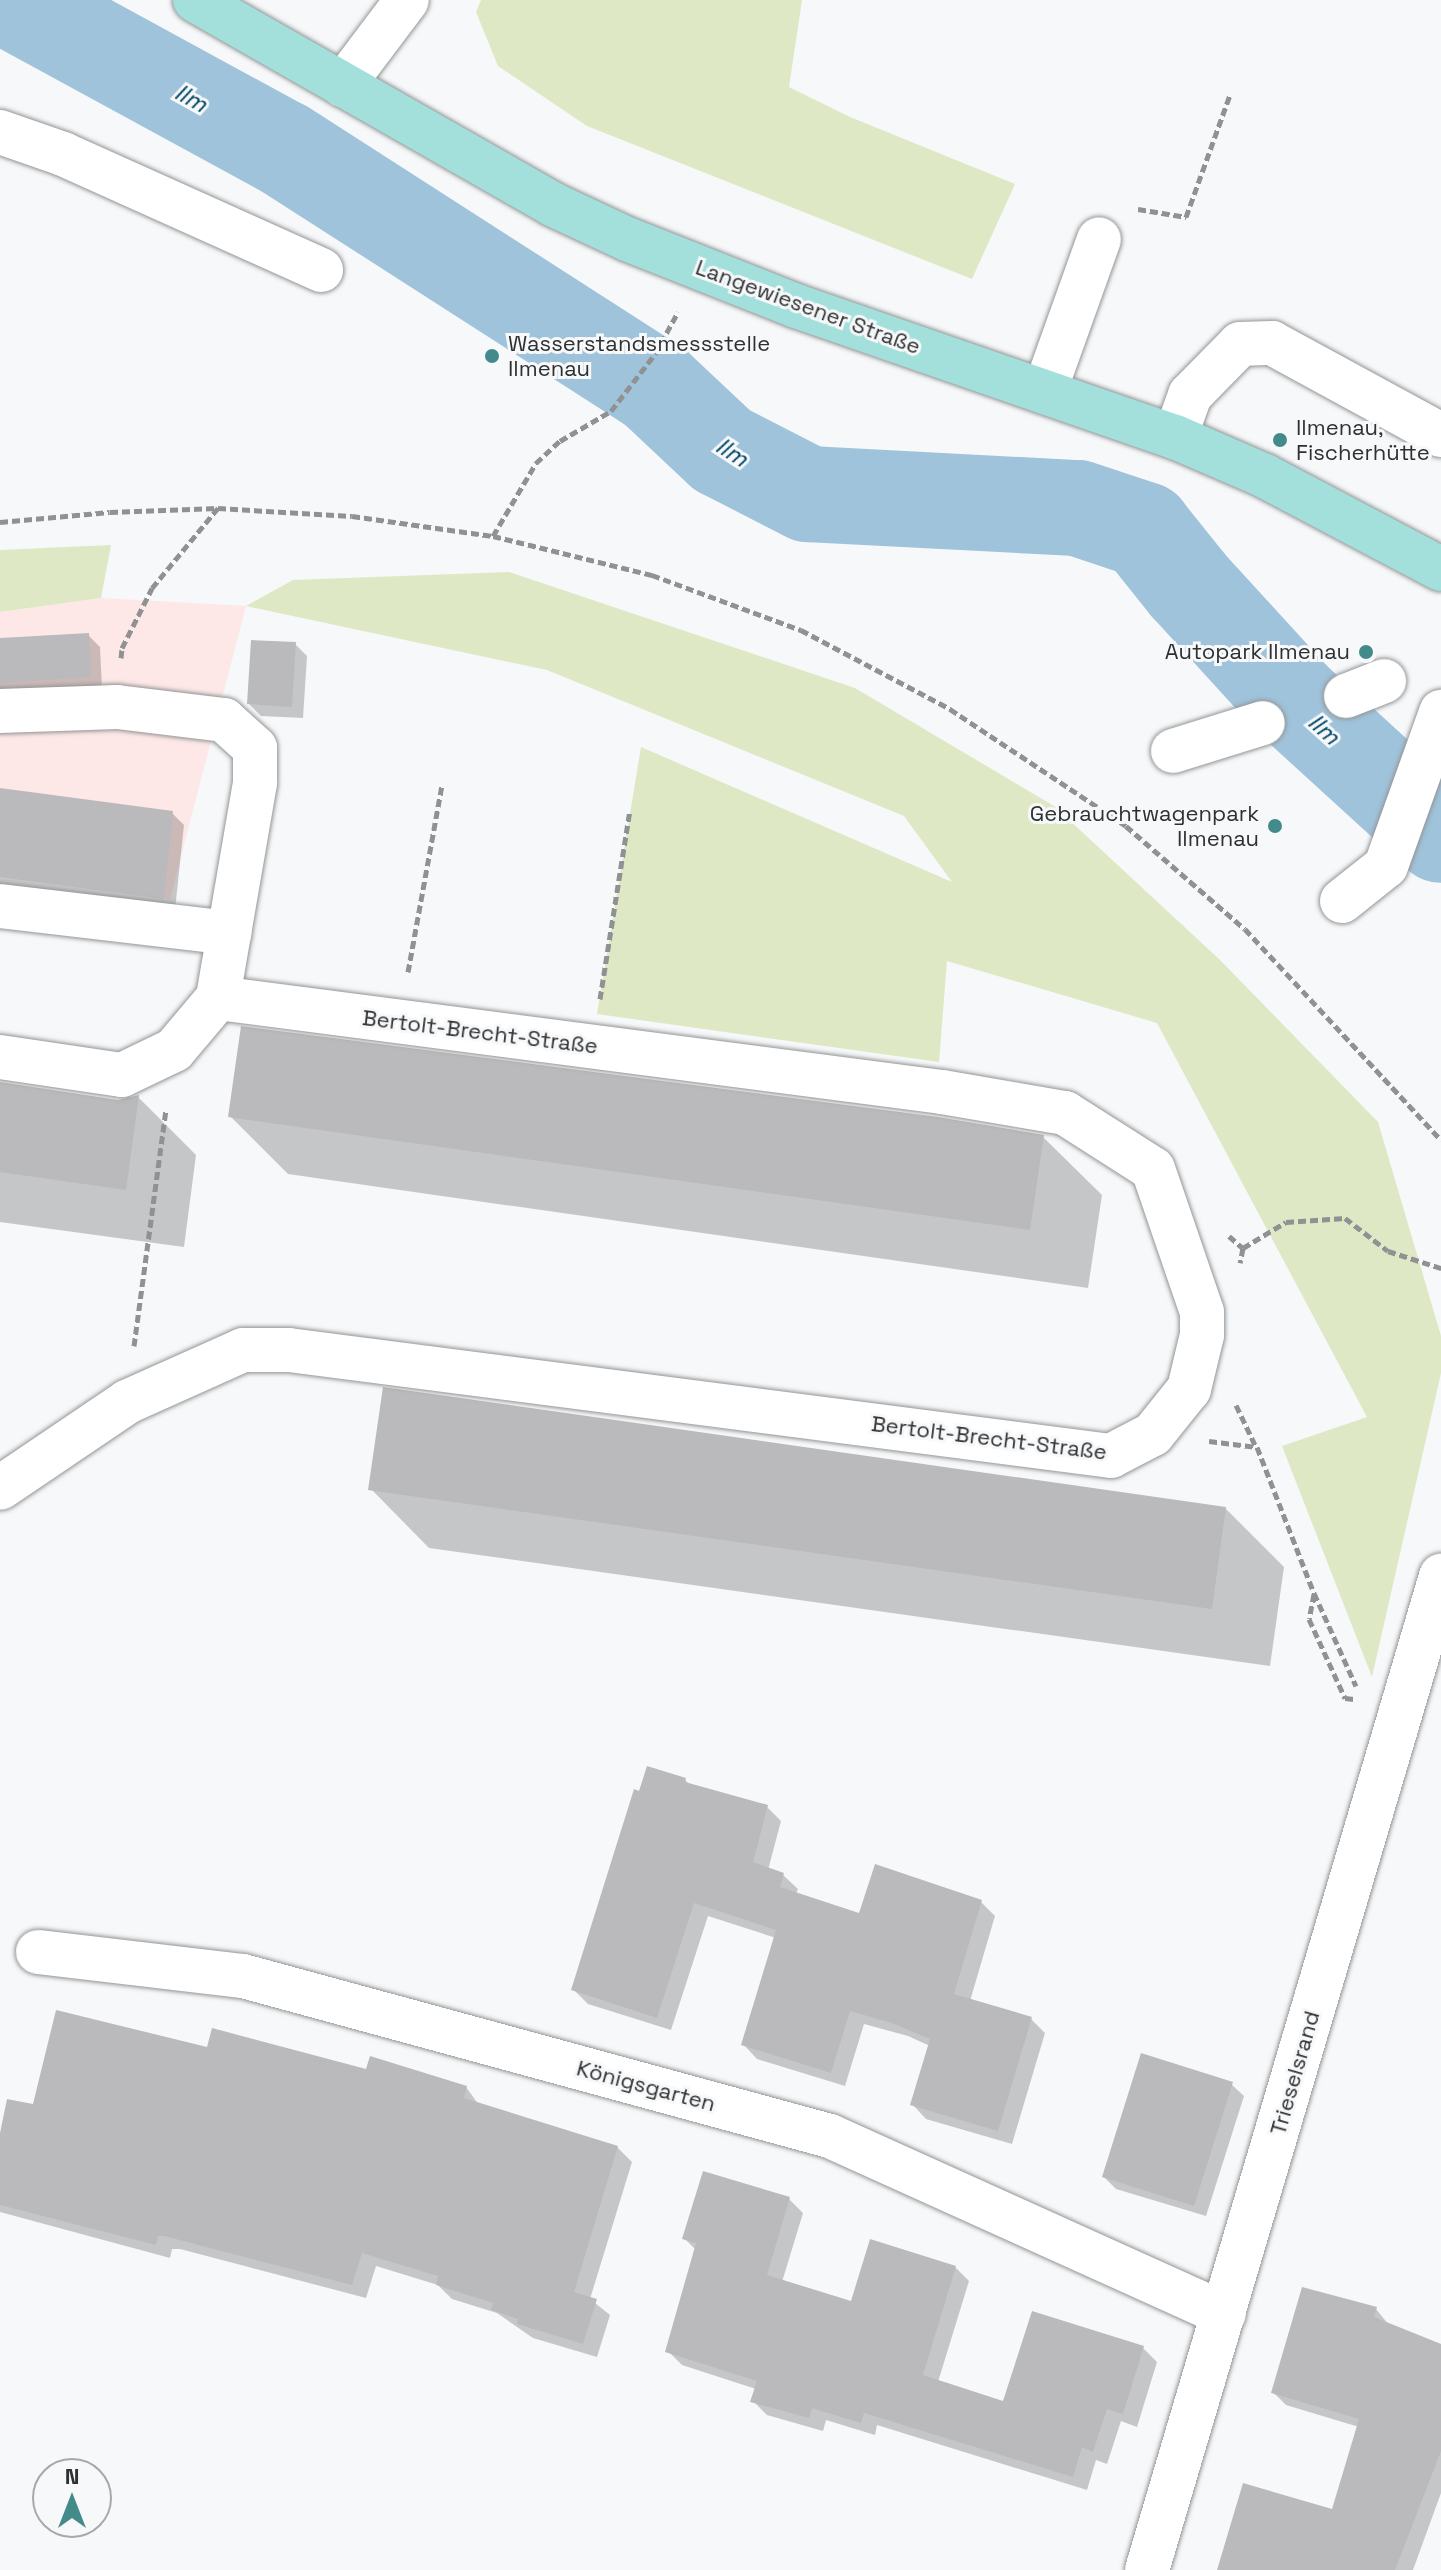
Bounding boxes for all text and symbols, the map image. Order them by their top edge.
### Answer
water label: Ilm [170,78,212,118]
street label: Langewiesener Straße [692,254,924,360]
place label: Wasserstandsmessstelle Ilmenau [508,330,770,382]
marker: Wasserstandsmessstelle Ilmenau [483,347,501,365]
place label: Ilmenau, Fischerhütte [1296,414,1430,466]
water label: Ilm [711,431,753,473]
marker: Ilmenau, Fischerhütte [1271,431,1289,449]
place label: Autopark Ilmenau [1165,639,1350,665]
marker: Autopark Ilmenau [1357,643,1375,661]
water label: Ilm [1302,707,1346,751]
place label: Gebrauchtwagenpark Ilmenau [1030,800,1259,852]
marker: Gebrauchtwagenpark Ilmenau [1266,817,1284,835]
street label: Bertolt-Brecht-Straße [361,1004,599,1060]
street label: Bertolt-Brecht-Straße [870,1410,1108,1466]
street label: Trieselsrand [1265,2008,1325,2138]
street label: Königsgarten [574,2055,718,2117]
north arrow [32,2458,112,2538]
text: N [65,2462,79,2490]

